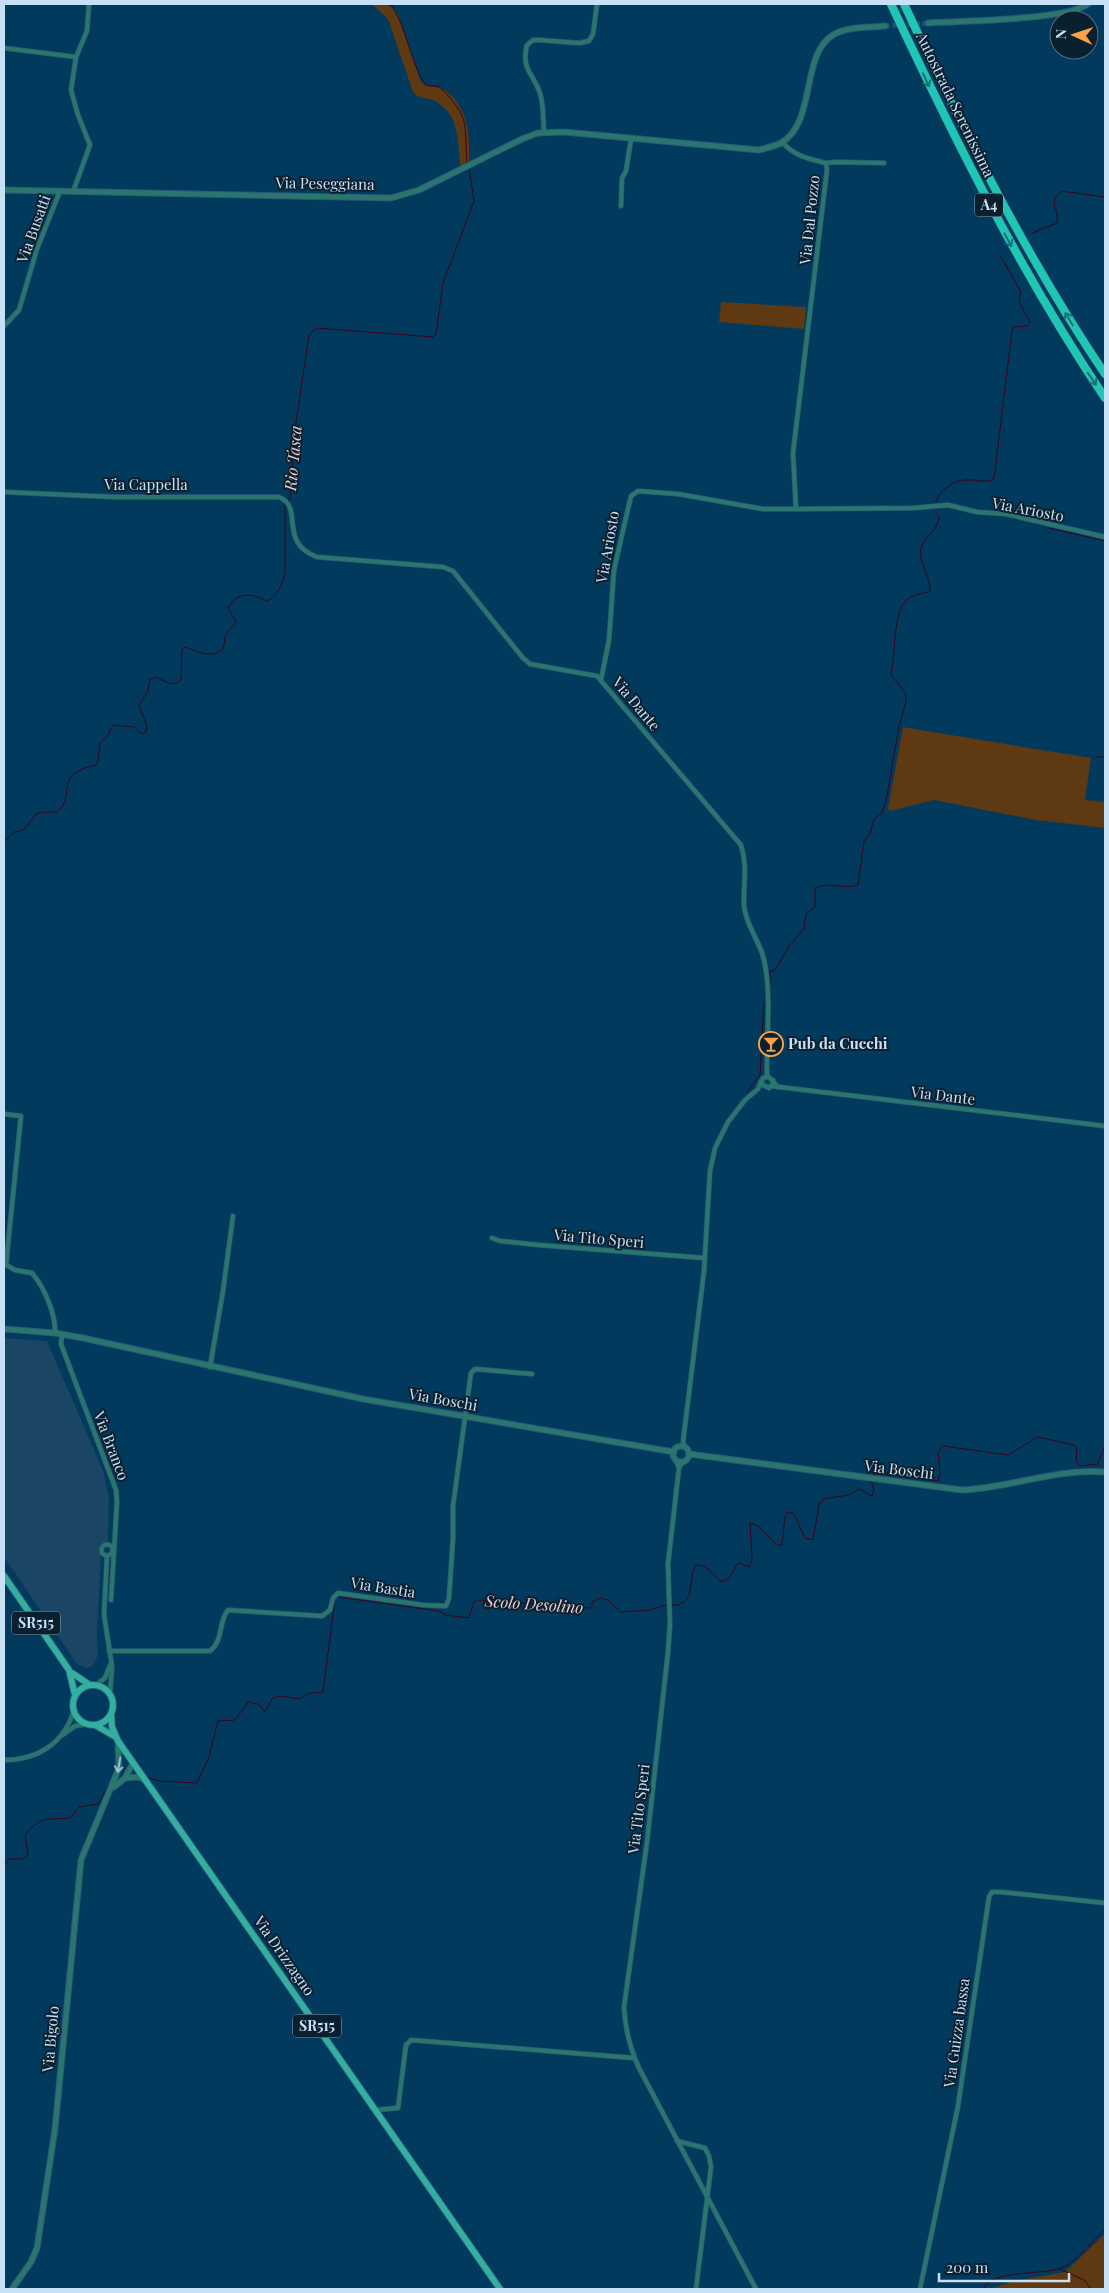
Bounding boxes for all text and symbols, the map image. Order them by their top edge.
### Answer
north arrow [1049,10,1099,60]
street label: Autostrada Serenissima [912,28,1000,181]
text: N [1051,29,1070,40]
one-way arrow [922,72,932,87]
street label: Via Peseggiana [274,172,375,194]
street label: Via Dal Pozzo [794,174,824,267]
street label: Via Busatti [11,191,55,266]
road number: A4 [975,194,1003,216]
one-way arrow [1004,232,1013,247]
one-way arrow [1064,312,1074,326]
one-way arrow [1087,371,1097,385]
water label: Rio Tasca [279,424,306,493]
street label: Via Cappella [103,474,188,494]
street label: Via Ariosto [990,492,1066,526]
street label: Via Ariosto [591,509,623,585]
street label: Via Dante [608,671,665,735]
bar icon: Pub da Cucchi [758,1031,784,1057]
place label: Pub da Cucchi [788,1033,888,1053]
street label: Via Dante [909,1081,976,1109]
street label: Via Tito Speri [552,1224,646,1252]
street label: Via Boschi [406,1383,480,1415]
street label: Via Branco [89,1407,134,1483]
street label: Via Boschi [863,1455,935,1483]
street label: Via Bastia [348,1572,417,1602]
water label: Scolo Desolino [483,1590,584,1617]
road number: SR515 [12,1612,60,1635]
one-way arrow [113,1757,123,1773]
street label: Via Tito Speri [622,1762,654,1856]
street label: Via Drizzagno [249,1911,320,1999]
street label: Via Guizza bassa [938,1976,974,2090]
street label: Via Bigolo [37,2005,63,2074]
road number: SR515 [293,2014,341,2038]
scale bar [939,2250,1069,2282]
text: 200 m [946,2257,989,2277]

